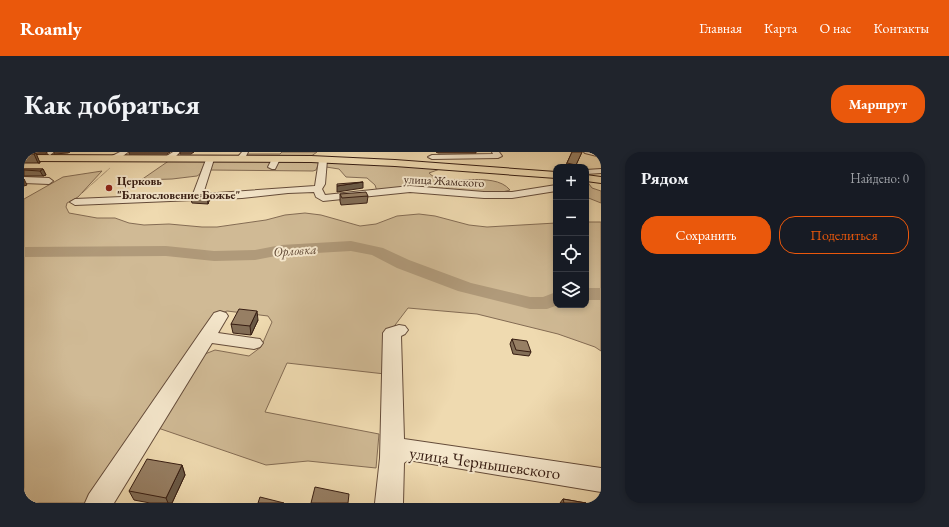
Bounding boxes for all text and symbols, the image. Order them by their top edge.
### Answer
text: Roamly [20,16,82,41]
text: Главная [699,19,742,37]
text: Карта [764,19,797,37]
text: О нас [819,19,851,37]
text: Контакты [873,19,929,37]
button: Маршрут [831,85,925,123]
text: Как добраться [24,86,200,122]
map controls [553,164,589,308]
button: + [553,164,589,200]
text: Рядом [641,167,689,189]
text: Найдено: 0 [850,170,909,187]
street label: улица Жамского [403,171,485,191]
place label: Церковь "Благословение Божье" [117,173,241,203]
marker: Церковь "Благословение Божье" [104,183,114,193]
button: − [553,200,589,236]
button: Сохранить [641,216,771,254]
button: Поделиться [779,216,909,254]
button: locate [553,236,589,272]
water label: Орловка [273,241,317,260]
button: layers [553,272,589,308]
street label: улица Чернышевского [408,442,562,484]

